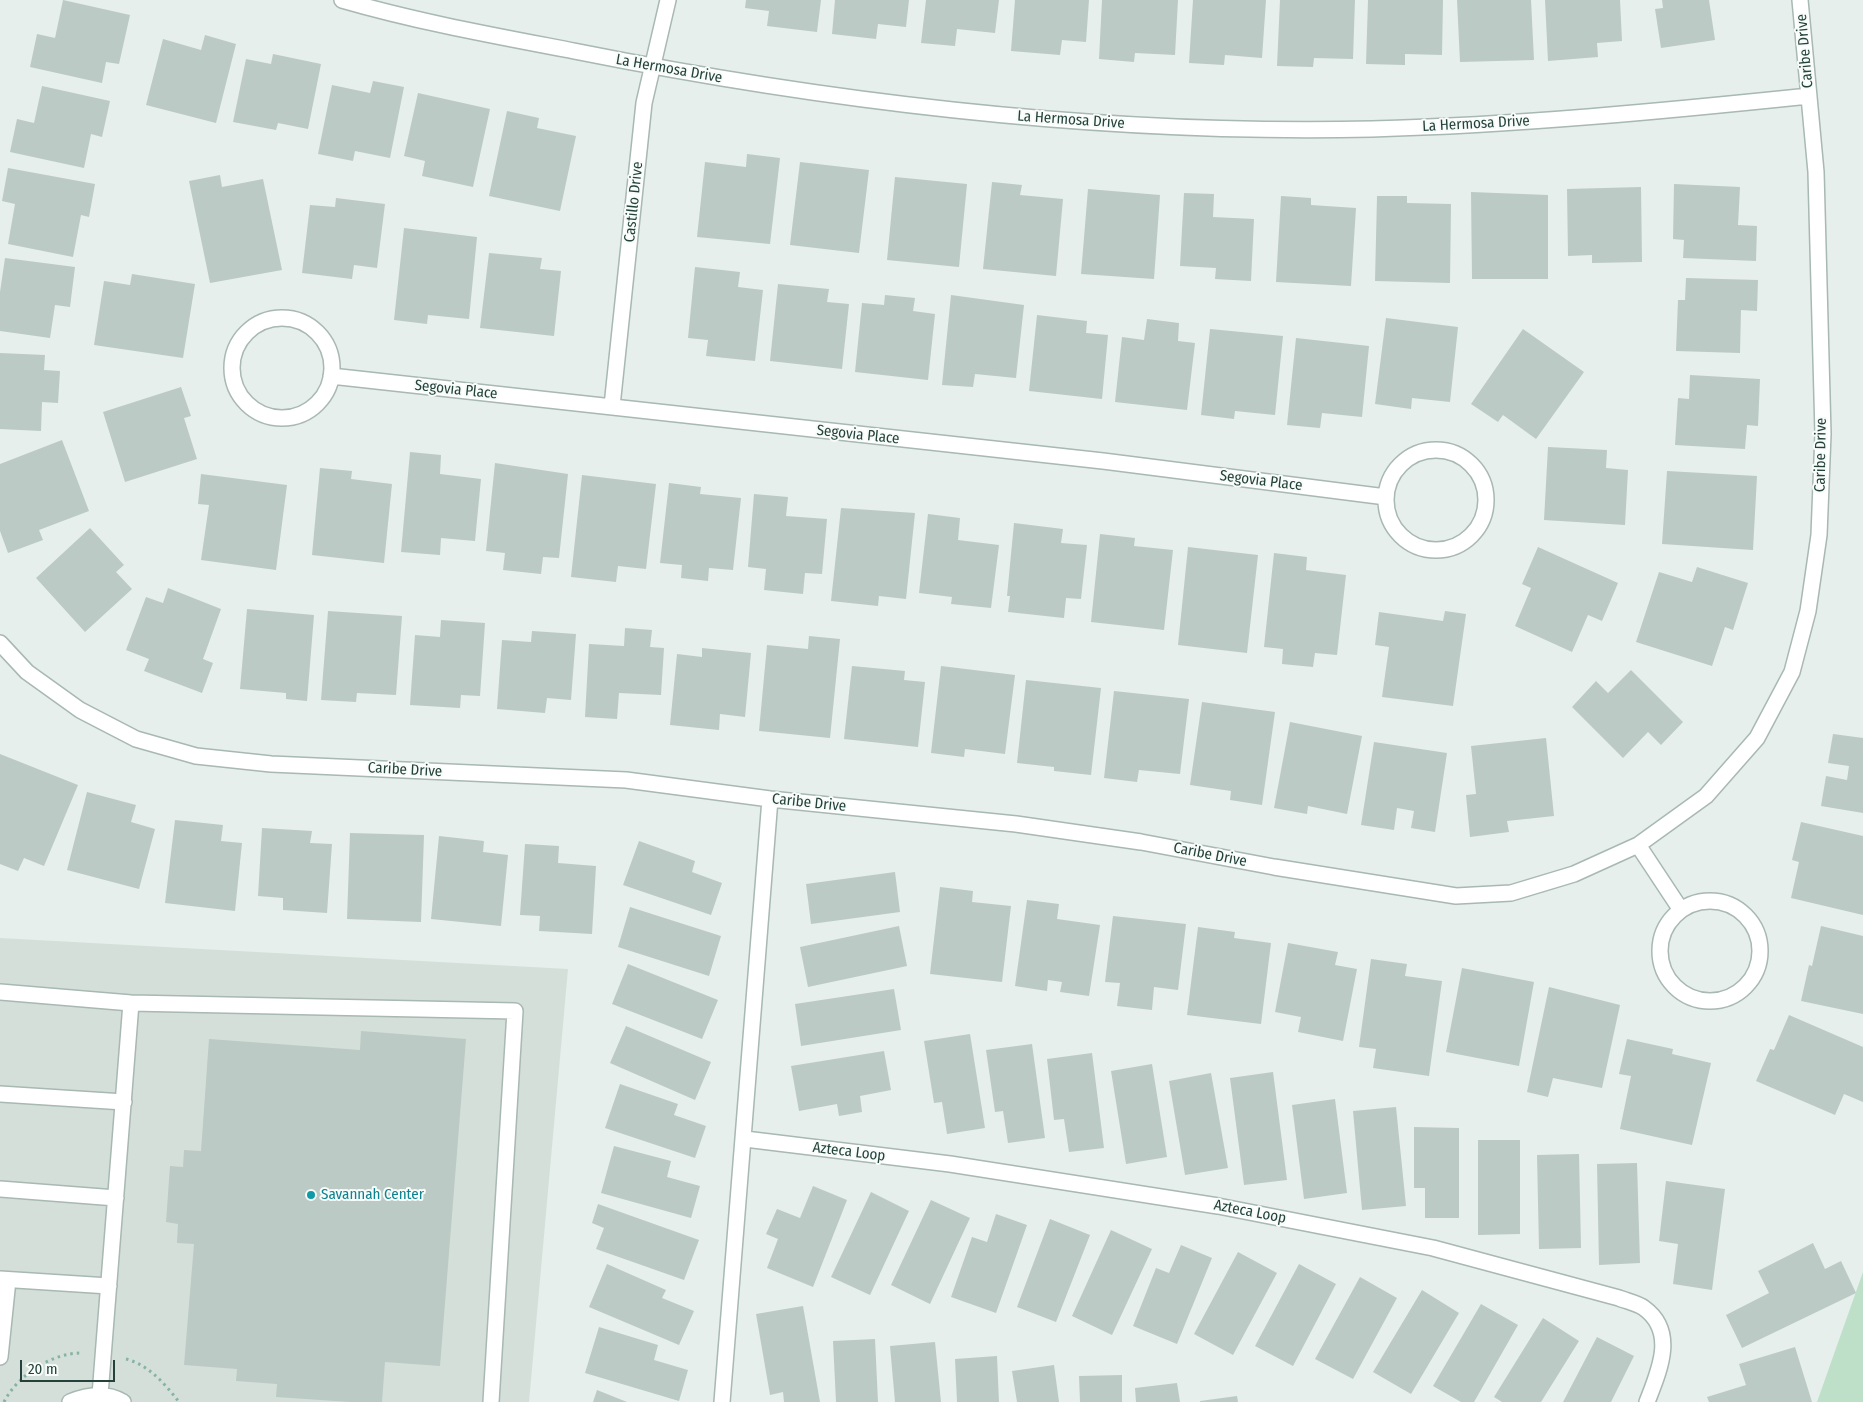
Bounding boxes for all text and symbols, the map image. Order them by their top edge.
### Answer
street label: Caribe Drive [1793,13,1817,89]
street label: La Hermosa Drive [615,51,723,87]
street label: La Hermosa Drive [1017,107,1125,133]
street label: La Hermosa Drive [1422,112,1530,136]
street label: Castillo Drive [621,161,647,243]
street label: Segovia Place [414,377,498,403]
street label: Caribe Drive [1811,418,1831,492]
street label: Segovia Place [816,422,900,448]
street label: Segovia Place [1219,467,1303,495]
street label: Caribe Drive [367,759,443,781]
street label: Caribe Drive [771,790,847,816]
street label: Caribe Drive [1172,839,1248,871]
street label: Azteca Loop [812,1139,886,1165]
place label: Savannah Center [321,1186,424,1204]
marker: Savannah Center [305,1189,317,1201]
street label: Azteca Loop [1212,1196,1288,1228]
scale bar [22,1350,118,1382]
text: 20 m [28,1360,58,1378]

